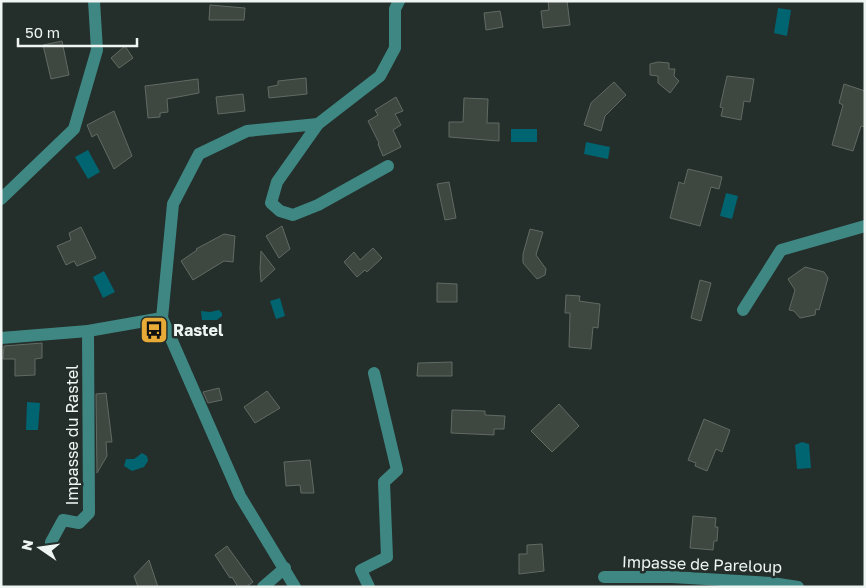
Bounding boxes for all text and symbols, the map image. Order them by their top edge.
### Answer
scale bar [18,15,136,47]
text: 50 m [25,23,60,41]
bus stop icon: Rastel [139,315,169,345]
place label: Rastel [173,320,224,340]
street label: Impasse du Rastel [62,365,82,505]
north arrow [15,523,65,573]
text: N [17,538,36,552]
street label: Impasse de Pareloup [622,551,783,577]

